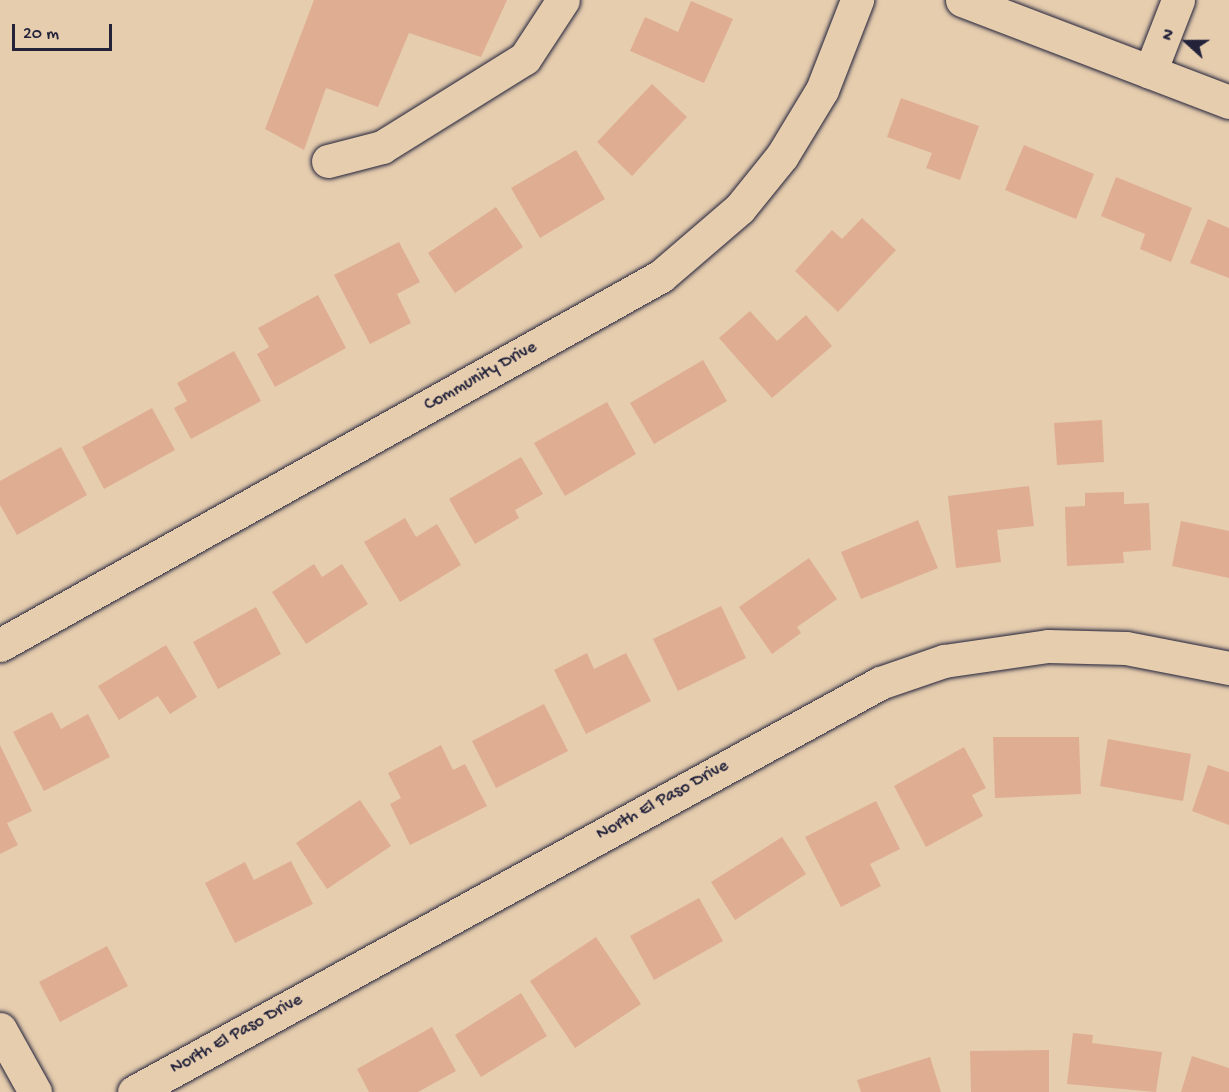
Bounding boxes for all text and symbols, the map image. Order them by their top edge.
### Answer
scale bar [15,12,116,50]
north arrow [1157,12,1217,72]
text: 20 m [23,24,59,45]
text: N [1159,27,1180,44]
street label: Community Drive [421,337,541,417]
street label: North El Paso Drive [593,756,733,846]
street label: North El Paso Drive [167,990,307,1080]

